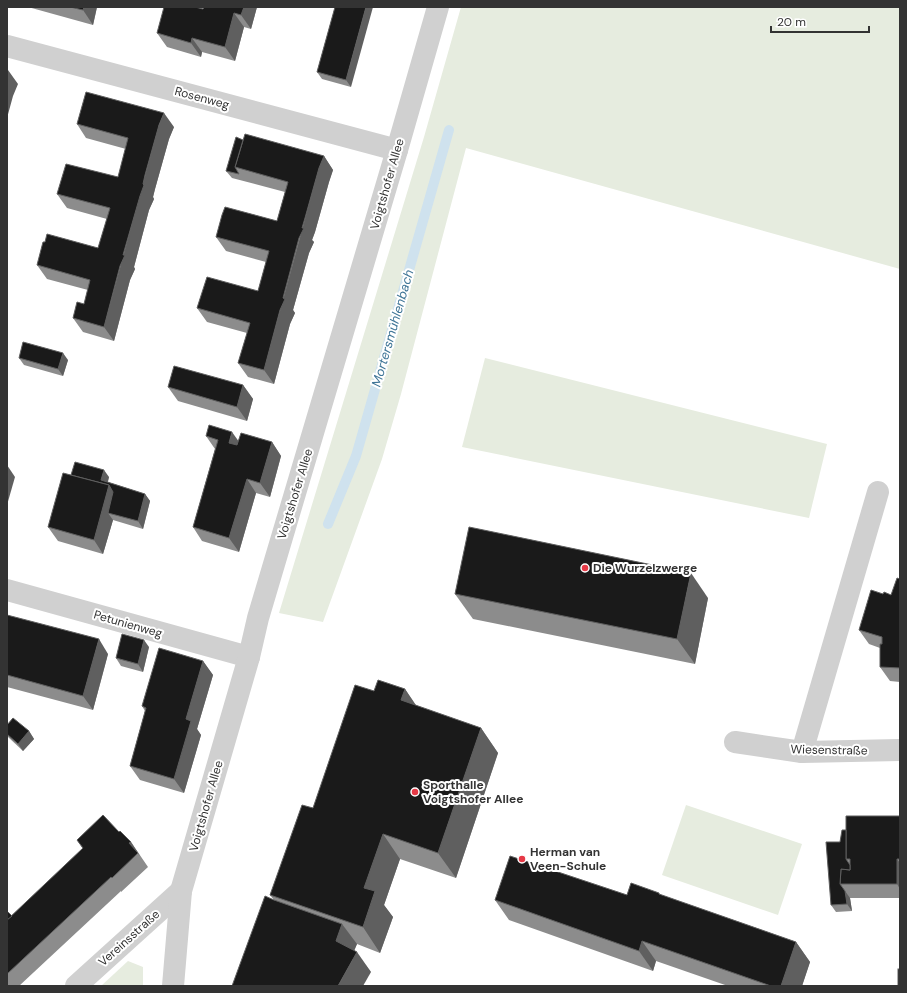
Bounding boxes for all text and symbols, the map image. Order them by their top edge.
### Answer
scale bar [771,8,869,34]
text: 20 m [777,14,806,30]
street label: Rosenweg [173,83,231,113]
street label: Voigtshofer Allee [366,136,408,231]
water label: Mortersmühlenbach [368,267,417,389]
street label: Voigtshofer Allee [274,447,316,541]
place label: Die Wurzelzwerge [593,560,697,576]
marker: Die Wurzelzwerge [580,563,590,573]
street label: Petunienweg [92,607,164,642]
street label: Wiesenstraße [790,741,868,759]
street label: Voigtshofer Allee [185,758,227,853]
place label: Sporthalle Voigtshofer Allee [423,777,523,807]
marker: Sporthalle Voigtshofer Allee [410,787,420,797]
place label: Herman van Veen-Schule [530,844,606,874]
marker: Herman van Veen-Schule [517,854,527,864]
street label: Vereinsstraße [95,906,163,970]

